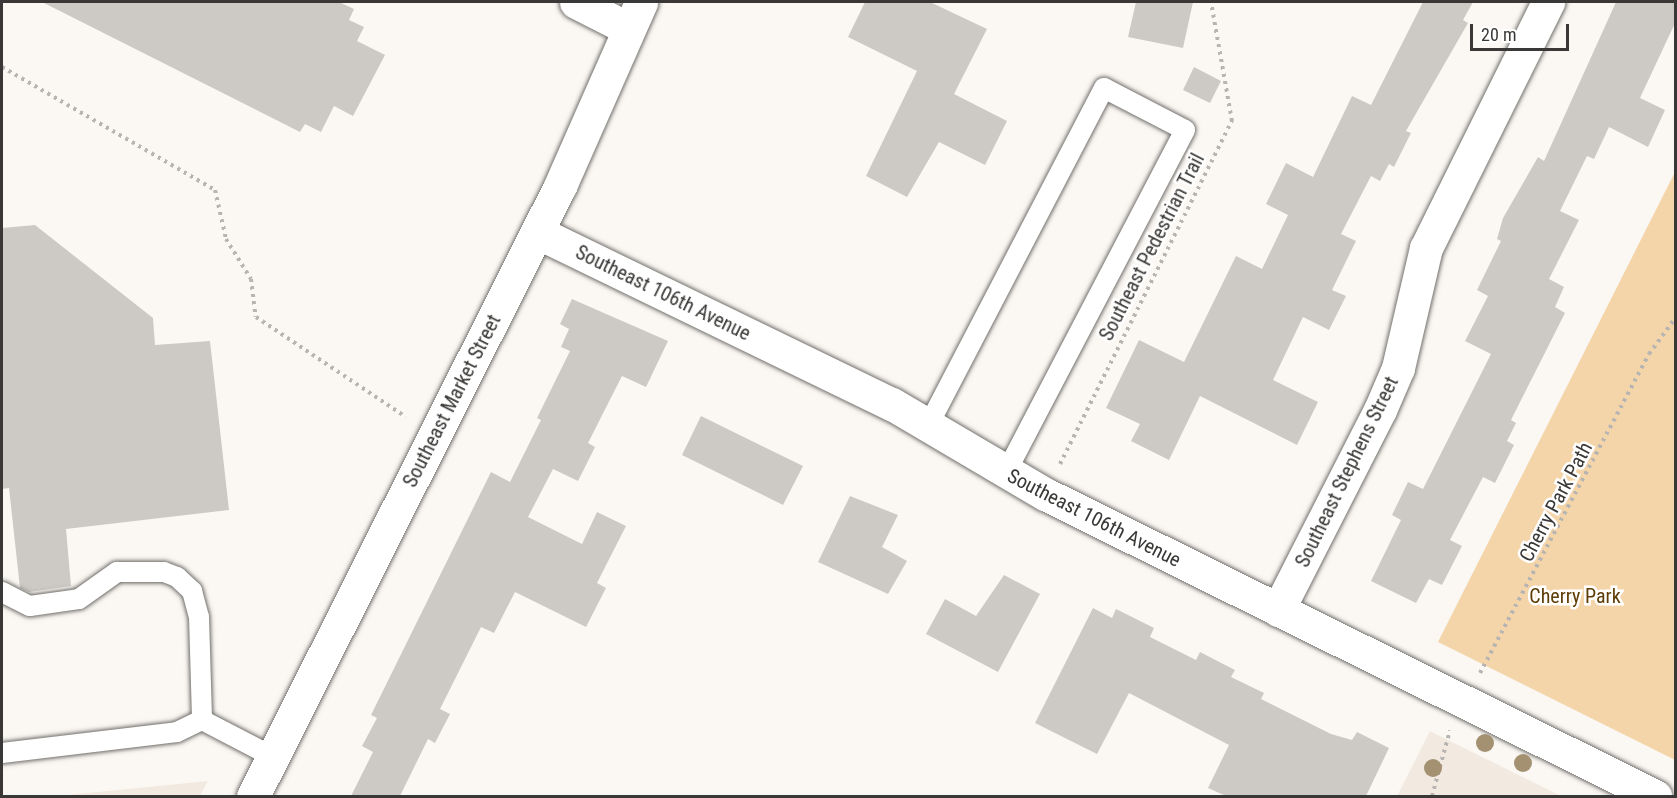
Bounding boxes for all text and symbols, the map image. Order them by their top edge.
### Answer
scale bar [1473,12,1572,50]
text: 20 m [1481,24,1516,45]
street label: Southeast Pedestrian Trail [1094,149,1210,345]
street label: Southeast 106th Avenue [572,240,754,346]
street label: Southeast Market Street [398,311,506,491]
street label: Southeast Stephens Street [1290,373,1404,571]
street label: Cherry Park Path [1514,438,1598,566]
street label: Southeast 106th Avenue [1003,464,1185,572]
park label: Cherry Park [1529,584,1621,608]

